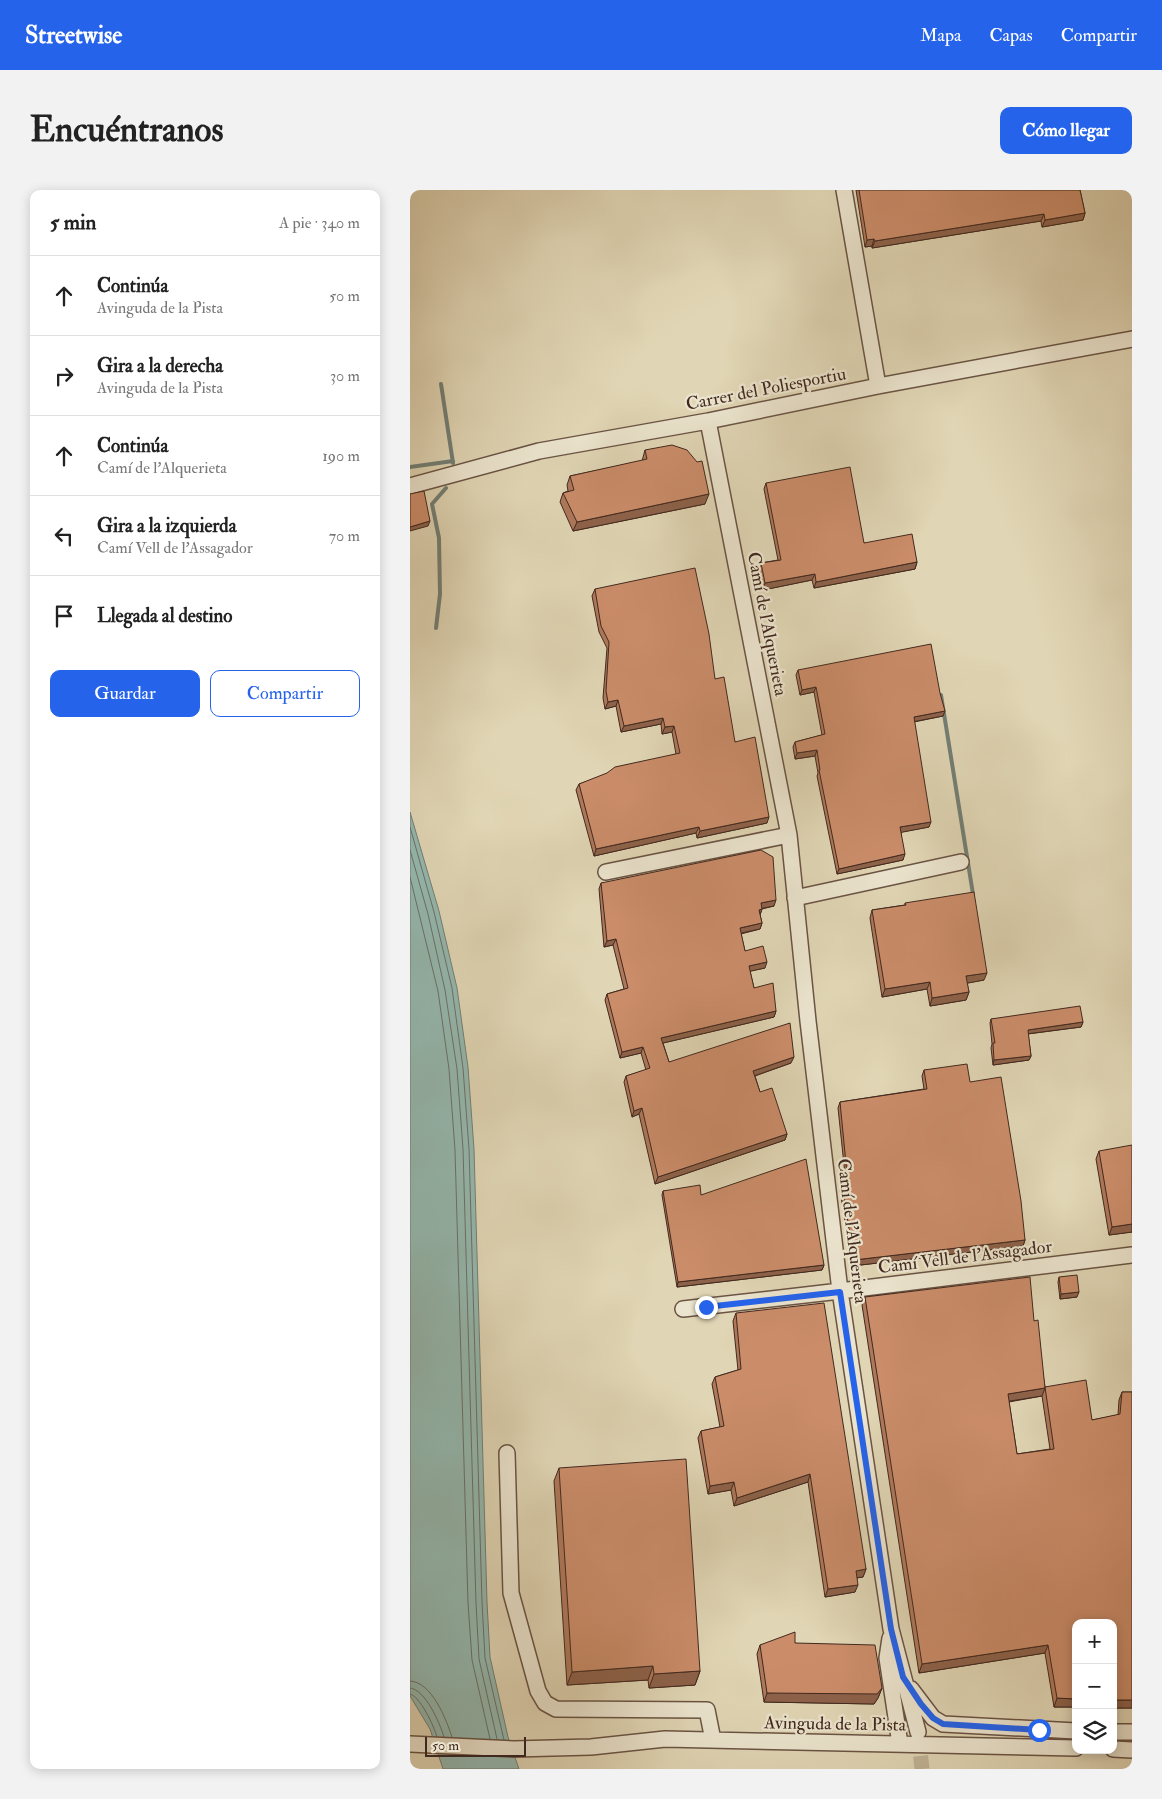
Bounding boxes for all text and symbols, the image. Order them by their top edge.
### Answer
text: Streetwise [25,20,122,51]
text: Mapa [920,24,962,47]
text: Capas [990,24,1033,47]
text: Compartir [1061,24,1137,47]
button: Cómo llegar [1000,107,1132,154]
text: Encuéntranos [30,108,223,152]
text: 5 min [50,209,96,236]
text: A pie · 340 m [279,213,360,233]
text: Continúa [97,274,168,298]
icon: ahead [50,282,78,310]
text: 50 m [329,286,360,306]
text: Avinguda de la Pista [97,298,223,318]
text: Gira a la derecha [97,354,223,378]
icon: right [50,362,78,390]
street label: Carrer del Poliesportiu [684,362,848,416]
text: 30 m [330,366,360,386]
text: Avinguda de la Pista [97,378,223,398]
text: Continúa [97,434,168,458]
icon: ahead [50,442,78,470]
text: 190 m [322,446,360,466]
text: Camí de l'Alquerieta [97,458,227,478]
text: Gira a la izquierda [97,514,236,538]
icon: left [50,522,78,550]
text: 70 m [329,526,360,546]
text: Camí Vell de l'Assagador [97,538,253,558]
street label: Camí de l'Alquerieta [742,550,792,698]
icon: arrive [50,602,78,630]
text: Llegada al destino [97,604,232,628]
button: Guardar [50,670,200,717]
button: Compartir [210,670,360,717]
street label: Camí de l'Alquerieta [832,1157,872,1306]
street label: Camí Vell de l'Assagador [877,1235,1054,1279]
route end [695,1296,718,1319]
map controls [1072,1619,1117,1754]
button: + [1072,1619,1117,1664]
button: − [1072,1664,1117,1709]
button: layers [1072,1709,1117,1754]
street label: Avinguda de la Pista [763,1711,907,1737]
route start [1028,1719,1051,1742]
scale bar [425,1734,526,1757]
text: 50 m [432,1737,459,1754]

